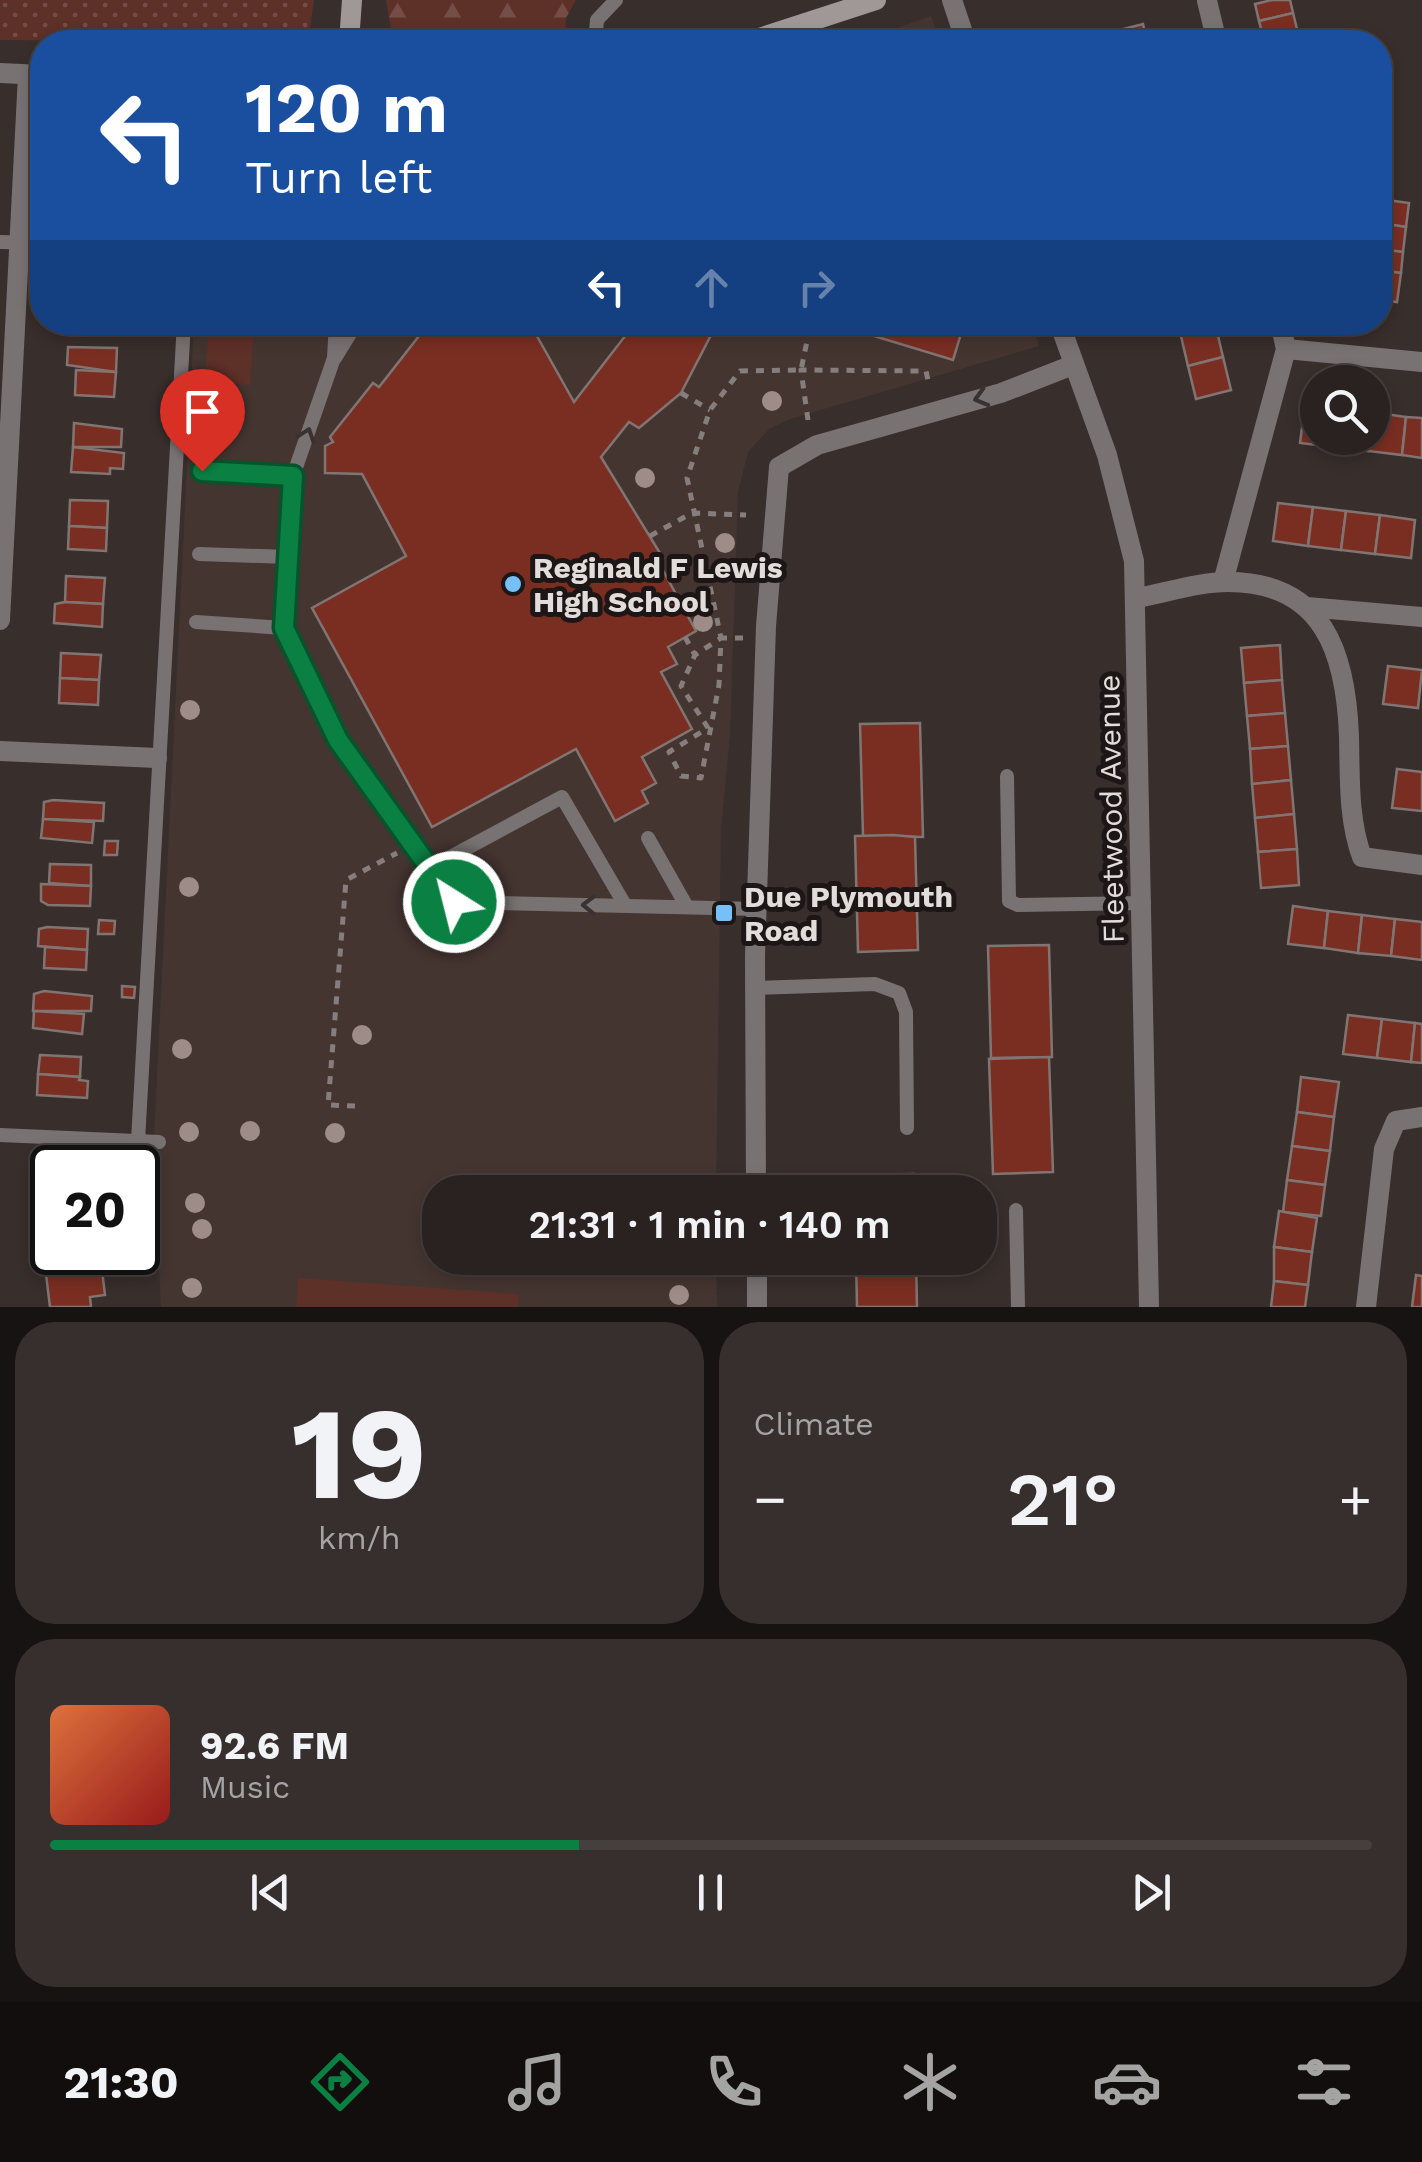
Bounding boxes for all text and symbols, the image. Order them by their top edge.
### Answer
text: 120 m [245,67,448,149]
icon: left [80,70,210,200]
text: Turn left [245,151,432,204]
icon: left [579,260,634,315]
icon: ahead [684,260,739,315]
icon: right [789,260,844,315]
map controls [1300,365,1390,455]
button: search [1300,365,1390,455]
pin [160,369,245,472]
icon: arrive [175,384,230,439]
one-way arrow [973,387,990,408]
one-way arrow [295,427,316,444]
place label: Reginald F Lewis High School [533,550,783,619]
marker: Reginald F Lewis High School [502,573,524,595]
street label: Fleetwood Avenue [1091,674,1131,944]
position arrow [402,850,506,954]
place label: Due Plymouth Road [744,879,953,948]
one-way arrow [581,894,597,915]
marker: Due Plymouth Road [713,902,735,924]
speed limit sign: 20 [30,1145,160,1275]
text: 21:31 · 1 min · 140 m [528,1203,891,1247]
text: 19 [291,1377,427,1530]
text: Climate [754,1405,874,1443]
text: 21° [1007,1455,1119,1543]
text: − [754,1467,787,1531]
text: + [1339,1467,1372,1531]
text: km/h [318,1519,400,1557]
text: 92.6 FM [200,1724,349,1768]
text: Music [200,1768,290,1806]
icon: previous [243,1865,298,1920]
icon: pause [683,1865,738,1920]
icon: next [1124,1865,1179,1920]
icon: directions [305,2047,375,2117]
icon: music [502,2047,572,2117]
icon: phone [699,2047,769,2117]
icon: climate [895,2047,965,2117]
icon: car [1092,2047,1162,2117]
icon: filters [1289,2047,1359,2117]
text: 21:30 [63,2056,179,2109]

